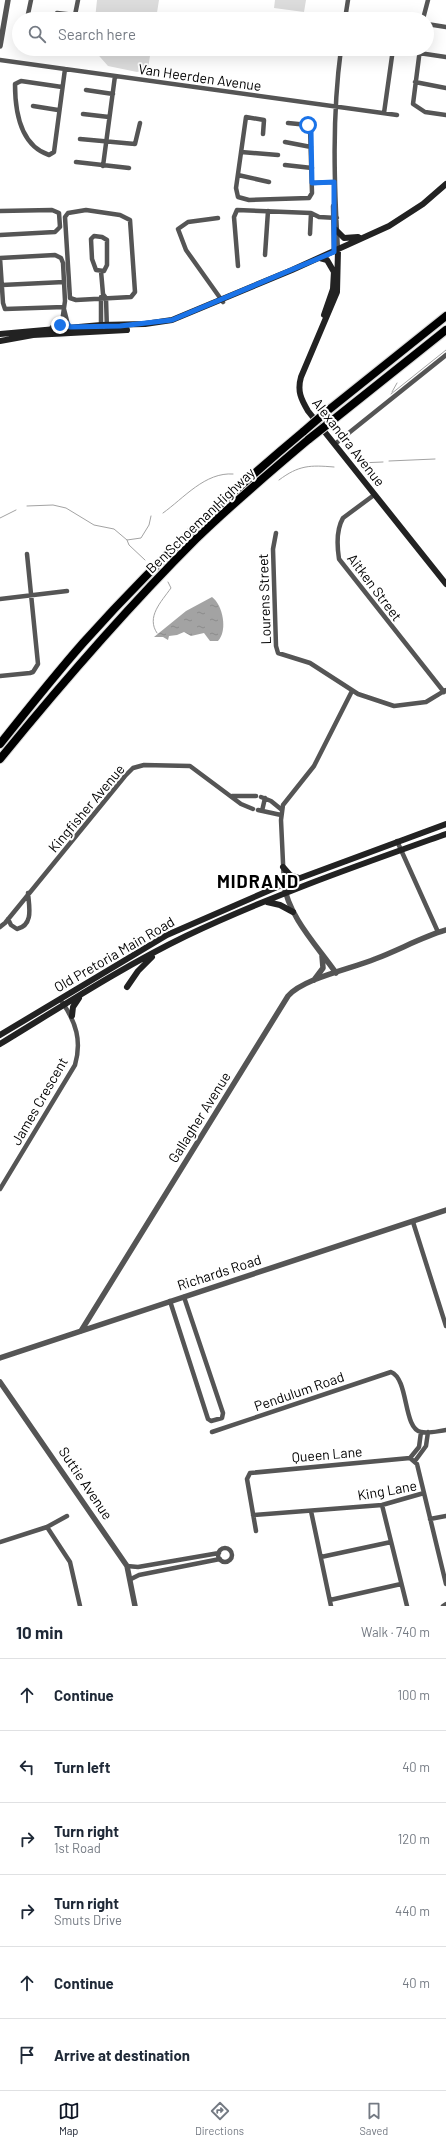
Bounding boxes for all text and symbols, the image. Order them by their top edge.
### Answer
search box [12,12,434,56]
icon: search [26,23,48,45]
text: Search here [58,25,136,43]
street label: Van Heerden Avenue [137,60,263,94]
route start [299,116,317,134]
route end [51,316,69,334]
street label: Alexandra Avenue [309,394,389,490]
street label: Ben Schoeman Highway [142,463,258,576]
street label: Aitken Street [344,550,406,624]
street label: Lourens Street [254,553,274,645]
street label: Kingfisher Avenue [44,760,128,856]
district label: MIDRAND [217,870,299,892]
street label: Old Pretoria Main Road [51,913,177,995]
street label: James Crescent [7,1054,71,1148]
street label: Gallagher Avenue [164,1068,234,1166]
street label: Richards Road [175,1250,263,1294]
street label: Pendulum Road [252,1368,346,1414]
street label: Queen Lane [291,1442,363,1466]
street label: Suttie Avenue [55,1443,117,1523]
street label: King Lane [356,1476,418,1504]
text: 10 min [16,1622,63,1642]
text: Walk · 740 m [361,1624,430,1640]
icon: ahead [16,1684,38,1706]
text: Continue [54,1686,114,1704]
text: 100 m [397,1687,430,1703]
icon: left [16,1756,38,1778]
text: Turn left [54,1758,110,1776]
text: 40 m [402,1759,430,1775]
text: Turn right [54,1822,119,1840]
icon: right [16,1828,38,1850]
text: 120 m [398,1831,430,1847]
text: 1st Road [54,1840,101,1856]
text: Turn right [54,1894,119,1912]
icon: right [16,1900,38,1922]
text: 440 m [395,1903,430,1919]
text: Smuts Drive [54,1912,122,1928]
icon: ahead [16,1972,38,1994]
text: Continue [54,1974,114,1992]
text: 40 m [402,1975,430,1991]
icon: arrive [16,2044,38,2066]
text: Arrive at destination [54,2046,190,2064]
tab: Map [58,2100,80,2137]
tab: Directions [195,2100,244,2137]
tab: Saved [359,2100,388,2137]

